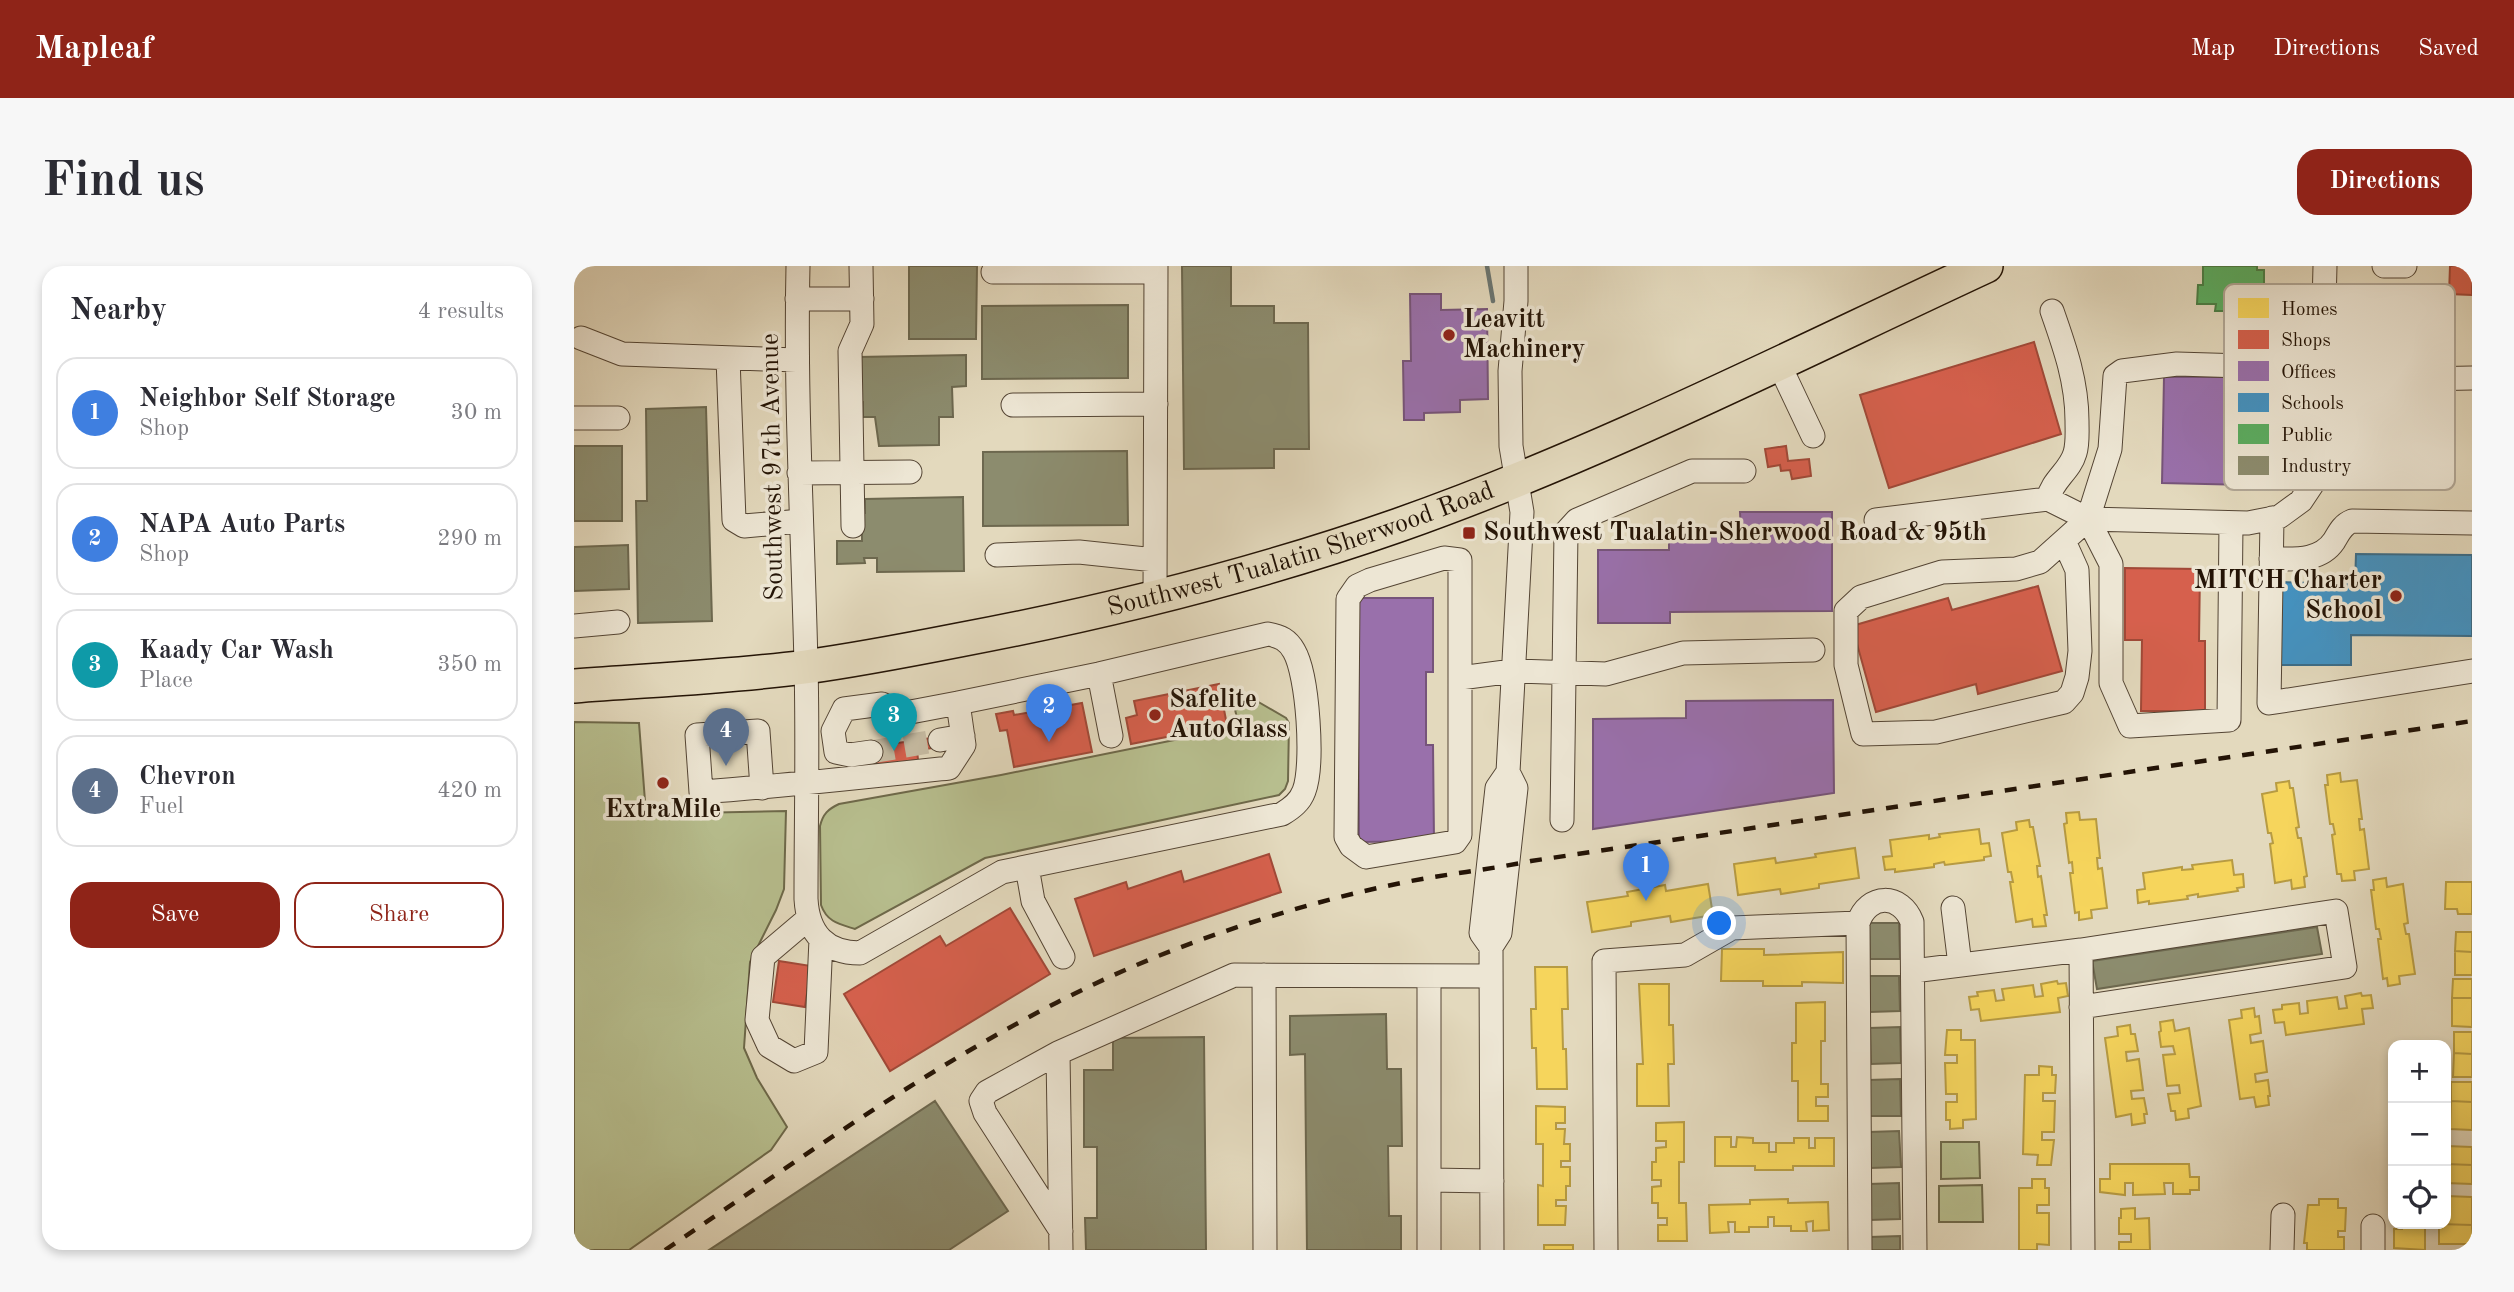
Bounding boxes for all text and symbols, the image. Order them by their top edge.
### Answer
text: Mapleaf [35,33,153,66]
text: Map [2191,37,2235,61]
text: Directions [2273,37,2380,61]
text: Saved [2418,37,2479,61]
button: Directions [2297,149,2472,215]
text: Find us [42,158,205,207]
legend [2224,284,2455,490]
text: Nearby [70,296,167,326]
text: 4 results [418,300,504,323]
text: Homes [2281,301,2337,320]
place label: Leavitt Machinery [1463,307,1585,363]
marker: Leavitt Machinery [1441,327,1457,343]
text: Shops [2281,332,2331,351]
street label: Southwest 97th Avenue [758,333,788,601]
text: Offices [2281,364,2336,383]
text: Neighbor Self Storage [139,386,396,412]
text: Schools [2281,395,2344,414]
text: 1 [88,401,102,424]
text: 30 m [451,401,502,424]
text: Shop [139,417,189,440]
text: Public [2281,427,2332,446]
text: Industry [2281,458,2352,477]
street label: Southwest Tualatin Sherwood Road [1105,478,1498,621]
text: NAPA Auto Parts [139,512,345,538]
place label: Southwest Tualatin-Sherwood Road & 95th [1483,520,1987,546]
marker: Southwest Tualatin-Sherwood Road & 95th [1461,525,1477,541]
text: 2 [88,527,102,550]
text: 290 m [437,527,502,550]
text: Shop [139,543,189,566]
place label: MITCH Charter School [2194,568,2382,624]
marker: MITCH Charter School [2388,588,2404,604]
text: Kaady Car Wash [139,638,334,664]
text: 3 [88,653,102,676]
text: 350 m [437,653,502,676]
text: Place [139,669,193,692]
pin: 2 [1026,684,1072,742]
place label: Safelite AutoGlass [1169,687,1288,743]
pin: 3 [871,693,917,751]
marker: Safelite AutoGlass [1147,707,1163,723]
pin: 4 [703,708,749,766]
text: Chevron [139,764,236,790]
marker: ExtraMile [655,775,671,791]
text: 4 [88,779,102,802]
text: 420 m [437,779,502,802]
text: Fuel [139,795,184,818]
place label: ExtraMile [605,797,721,823]
pin: 1 [1623,843,1669,901]
button: Save [70,882,280,948]
button: Share [294,882,504,948]
your location [1702,906,1736,940]
map controls [2388,1040,2451,1229]
button: + [2388,1040,2451,1103]
button: − [2388,1103,2451,1166]
button: locate [2388,1166,2451,1229]

